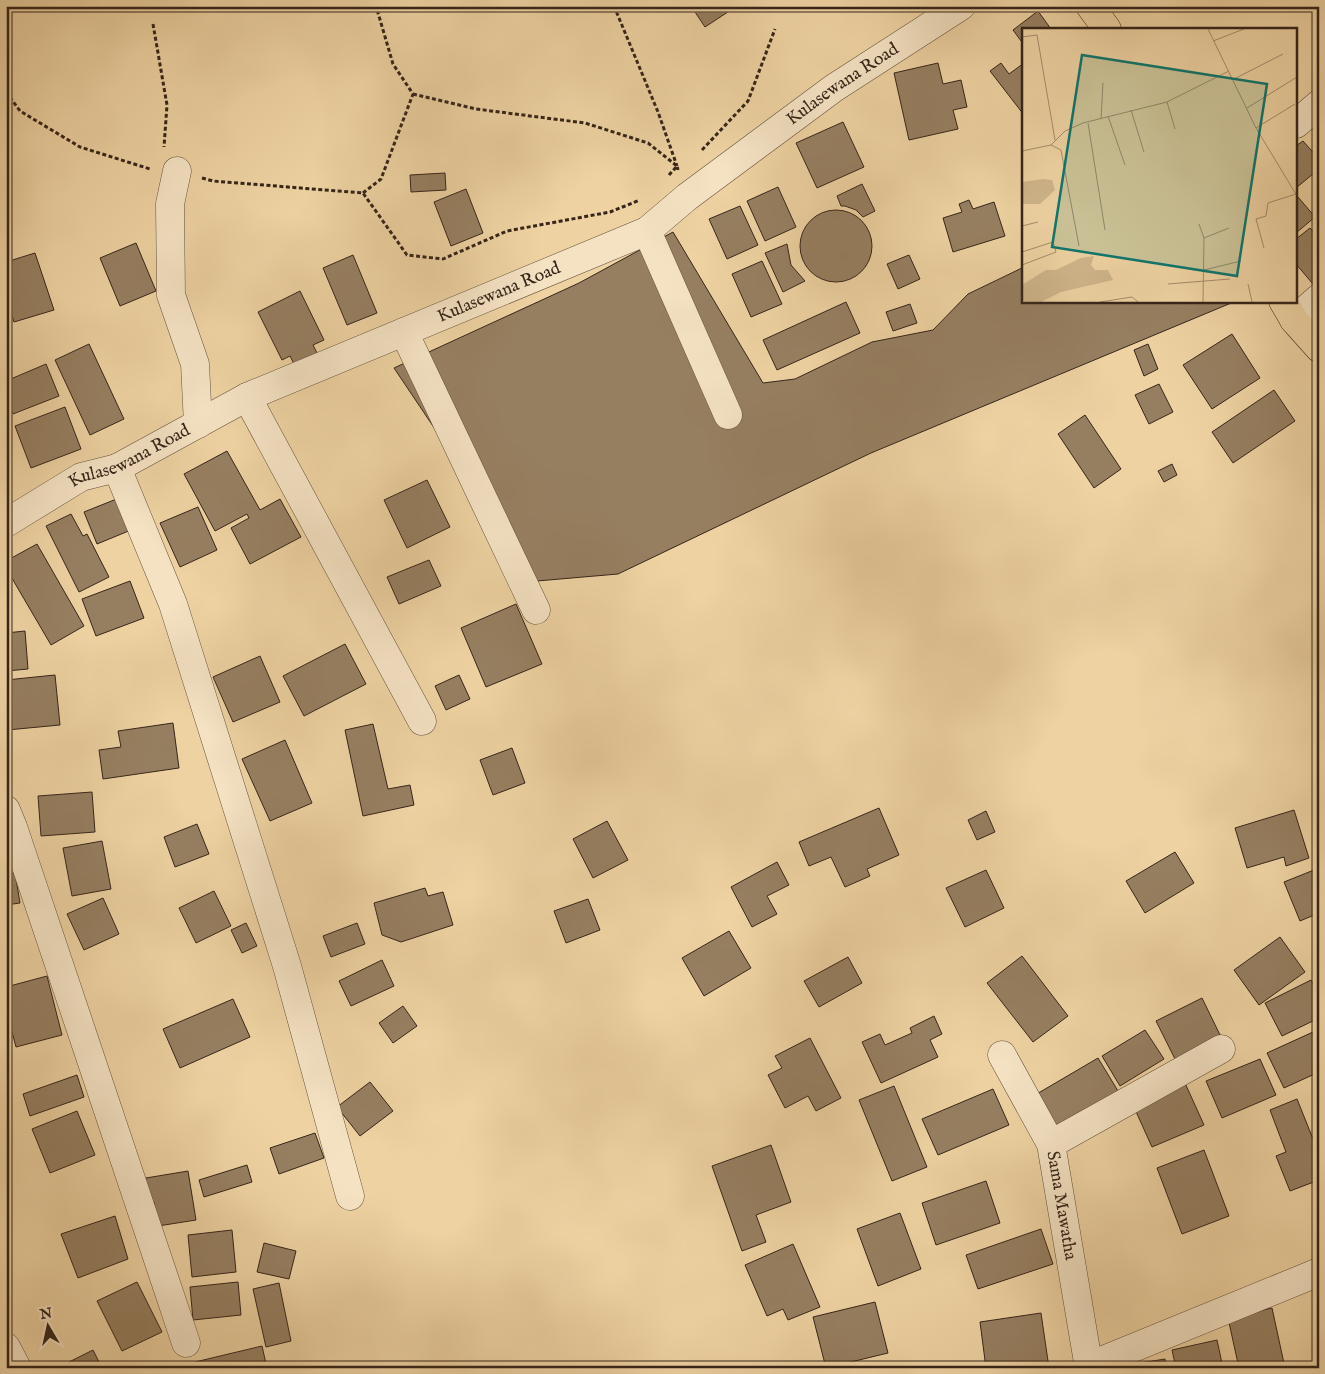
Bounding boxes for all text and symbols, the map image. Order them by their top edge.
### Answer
inset map [1022,28,1298,302]
street label: Kulasewana Road [782,38,903,131]
street label: Kulasewana Road [434,257,564,328]
street label: Kulasewana Road [64,419,194,493]
street label: Sama Mawatha [1041,1149,1082,1262]
north arrow [22,1302,72,1352]
text: N [38,1304,54,1324]

